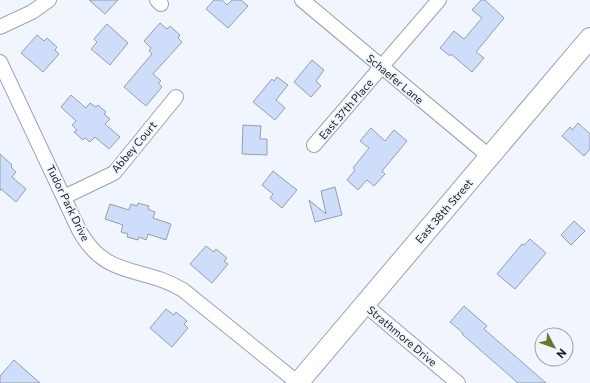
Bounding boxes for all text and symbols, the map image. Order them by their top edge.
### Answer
street label: Schaefer Lane [364,51,427,106]
street label: East 37th Place [316,76,375,141]
street label: Abbey Court [108,118,159,175]
street label: Tudor Park Drive [44,162,93,243]
street label: East 38th Street [412,176,475,245]
street label: Strathmore Drive [365,303,440,369]
north arrow [534,327,574,367]
text: N [554,347,570,361]

